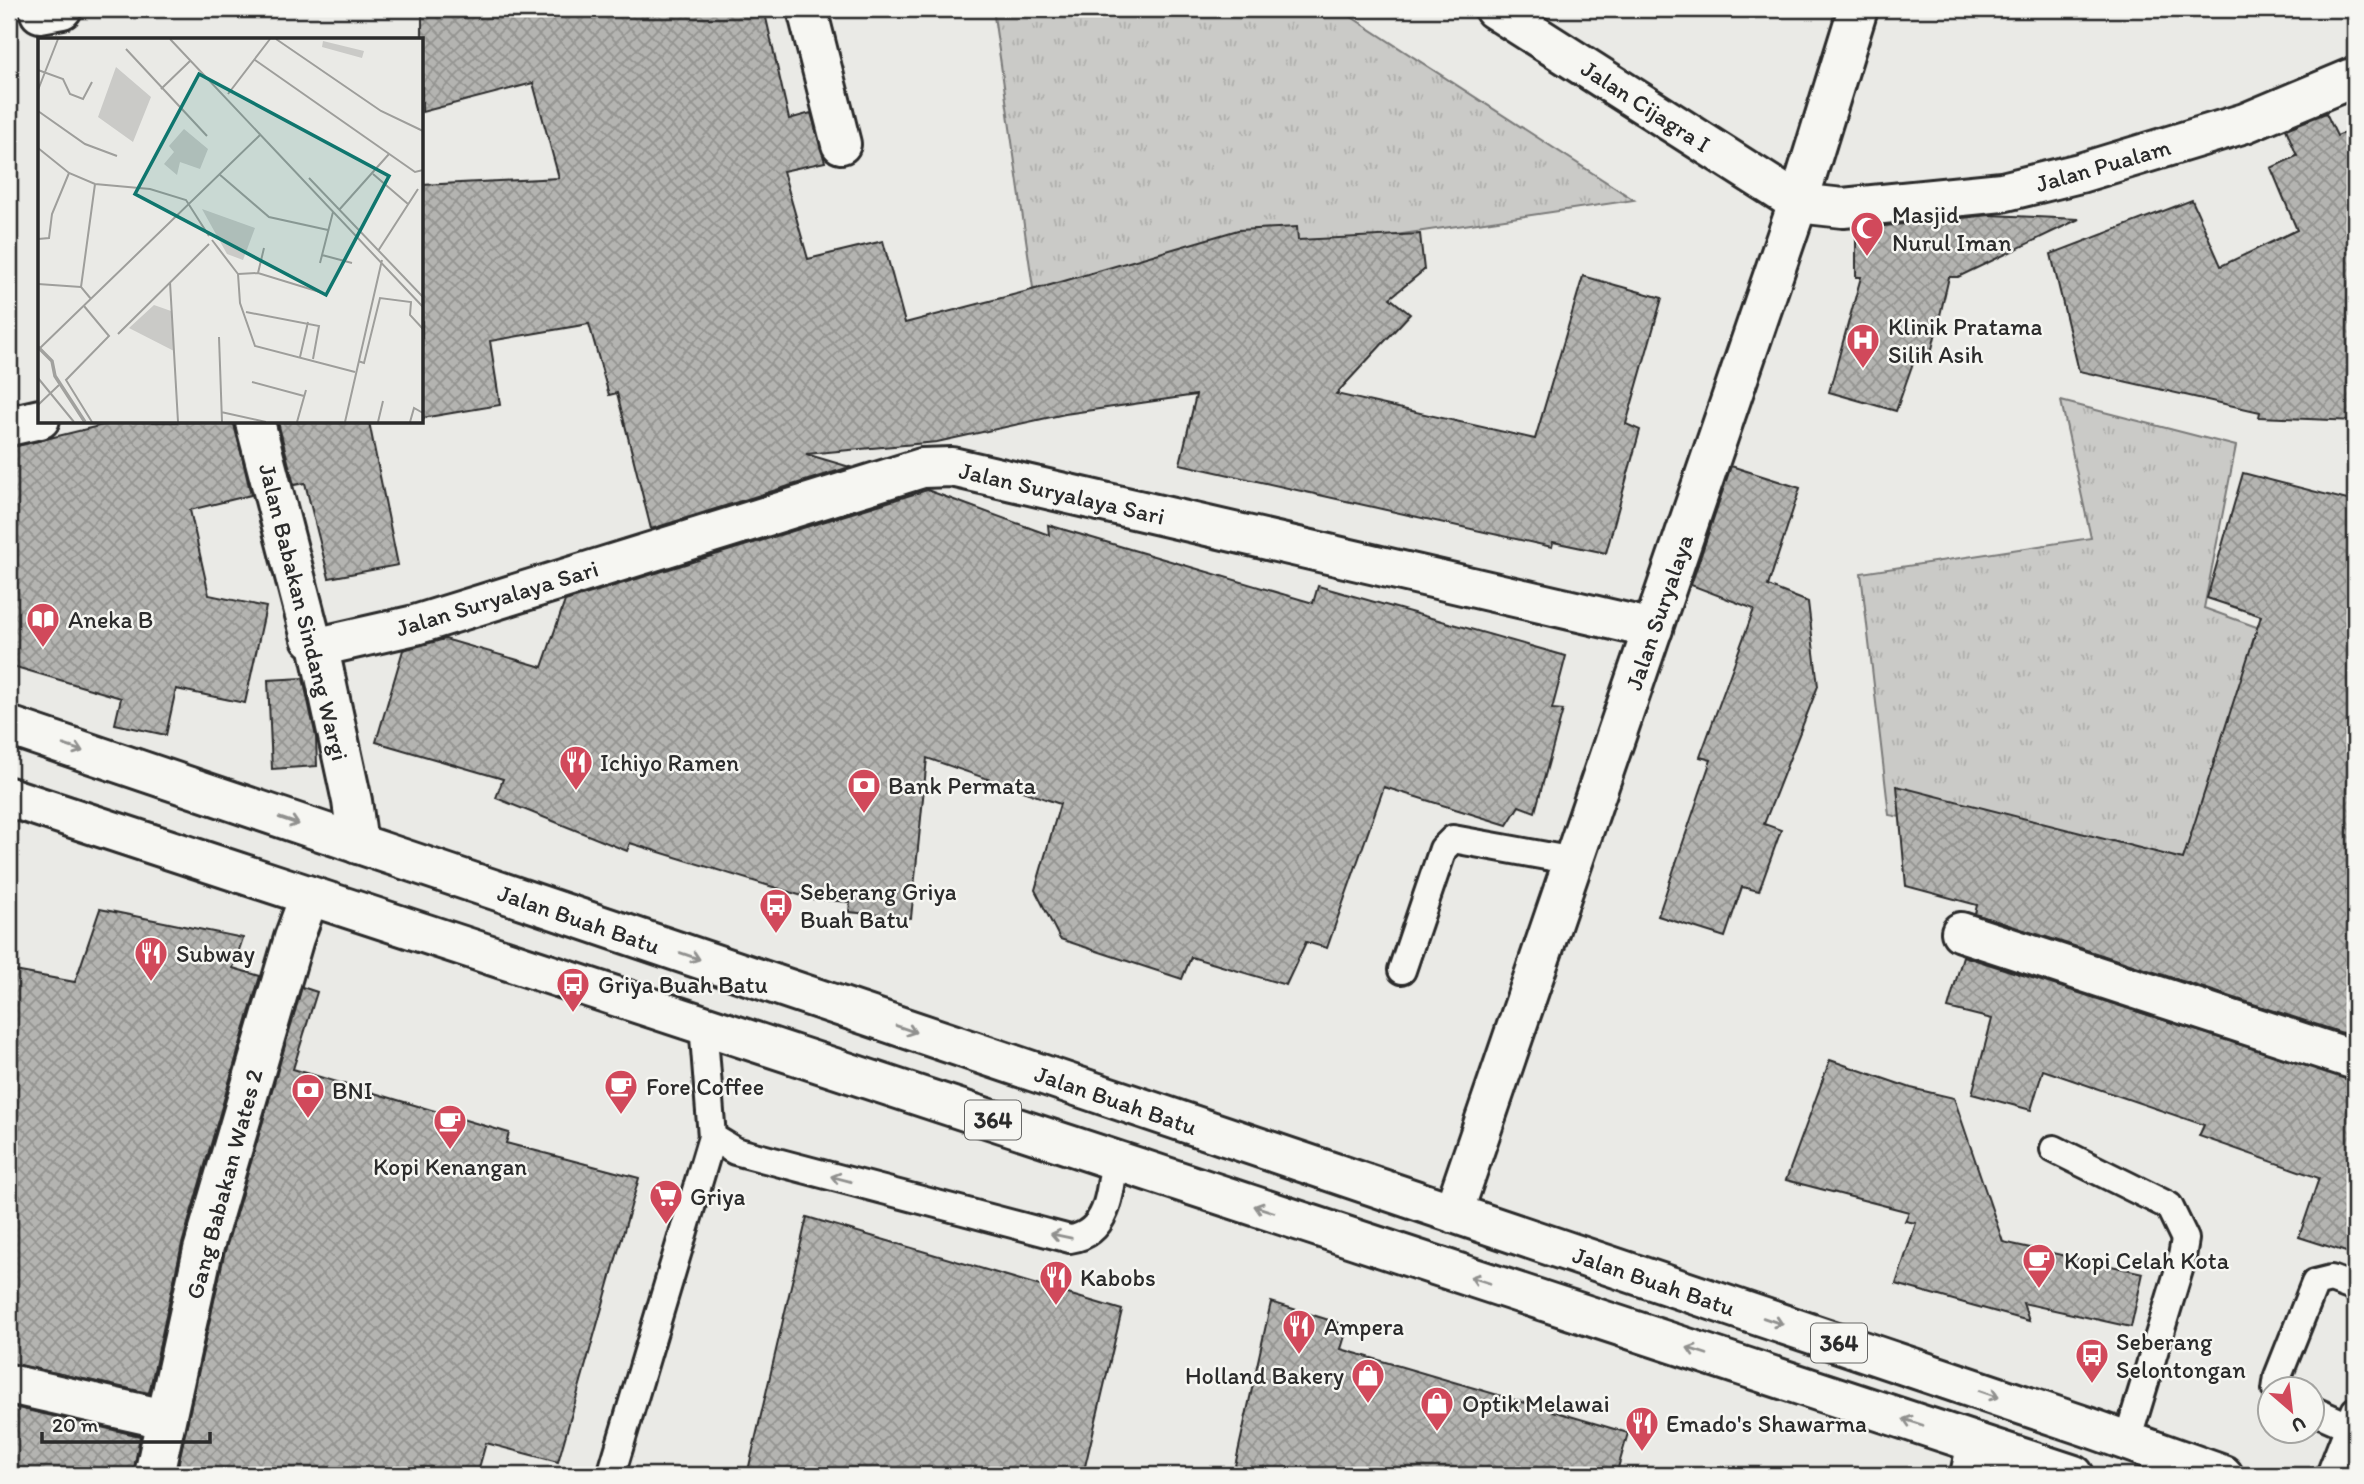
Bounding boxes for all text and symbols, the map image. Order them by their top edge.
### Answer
inset map [38,38,424,424]
street label: Jalan Cijagra I [1576,54,1716,158]
street label: Jalan Pualam [2032,132,2174,198]
place label: Masjid Nurul Iman [1892,200,2012,257]
mosque icon: Masjid Nurul Iman [1848,209,1886,258]
place label: Klinik Pratama Silih Asih [1888,312,2042,369]
hospital icon: Klinik Pratama Silih Asih [1844,321,1882,370]
street label: Jalan Suryalaya Sari [956,455,1168,531]
street label: Jalan Babakan Sindang Wargi [253,460,355,764]
street label: Jalan Suryalaya [1619,530,1699,694]
street label: Jalan Suryalaya Sari [392,553,602,643]
library icon: Aneka B [24,600,62,649]
place label: Aneka B [68,605,153,634]
one-way arrow [62,743,84,755]
restaurant icon: Ichiyo Ramen [557,743,595,792]
place label: Ichiyo Ramen [600,748,739,777]
bank icon: Bank Permata [845,766,883,815]
place label: Bank Permata [888,771,1036,800]
one-way arrow [278,815,300,828]
place label: Seberang Griya Buah Batu [800,877,957,934]
street label: Jalan Buah Batu [494,878,664,960]
bus stop icon: Seberang Griya Buah Batu [757,886,795,935]
restaurant icon: Subway [132,934,170,983]
place label: Subway [176,939,255,968]
one-way arrow [679,951,701,963]
bus stop icon: Griya Buah Batu [554,965,592,1014]
place label: Griya Buah Batu [598,970,768,999]
one-way arrow [895,1023,917,1036]
street label: Jalan Buah Batu [1031,1059,1201,1141]
street label: Gang Babakan Wates 2 [179,1065,269,1302]
cafe icon: Fore Coffee [602,1067,640,1116]
bank icon: BNI [289,1071,327,1120]
place label: Fore Coffee [646,1072,764,1101]
place label: BNI [332,1076,373,1105]
road number: 364 [965,1100,1021,1140]
cafe icon: Kopi Kenangan [431,1102,469,1151]
place label: Kopi Kenangan [373,1152,527,1181]
one-way arrow [830,1171,852,1184]
supermarket icon: Griya [647,1177,685,1226]
place label: Griya [690,1182,745,1211]
one-way arrow [1254,1202,1276,1214]
one-way arrow [1051,1228,1073,1241]
street label: Jalan Buah Batu [1569,1240,1739,1322]
cafe icon: Kopi Celah Kota [2020,1241,2058,1290]
place label: Kopi Celah Kota [2064,1246,2230,1275]
restaurant icon: Kabobs [1037,1258,1075,1307]
place label: Kabobs [1080,1263,1156,1292]
one-way arrow [1470,1273,1492,1285]
restaurant icon: Ampera [1280,1307,1318,1356]
place label: Ampera [1324,1312,1404,1341]
one-way arrow [1762,1315,1784,1328]
road number: 364 [1811,1324,1867,1362]
place label: Seberang Selontongan [2116,1327,2246,1384]
bus stop icon: Seberang Selontongan [2073,1336,2111,1385]
one-way arrow [1686,1344,1708,1356]
shop icon: Holland Bakery [1349,1356,1387,1405]
place label: Holland Bakery [1185,1361,1344,1390]
north arrow [2256,1376,2326,1446]
shop icon: Optik Melawai [1418,1384,1456,1433]
one-way arrow [1977,1388,1999,1401]
place label: Optik Melawai [1462,1389,1610,1418]
scale bar [42,1400,210,1444]
restaurant icon: Emado's Shawarma [1623,1404,1661,1453]
place label: Emado's Shawarma [1666,1409,1867,1438]
text: U [2288,1411,2310,1438]
text: 20 m [52,1412,99,1437]
one-way arrow [1902,1415,1924,1427]

